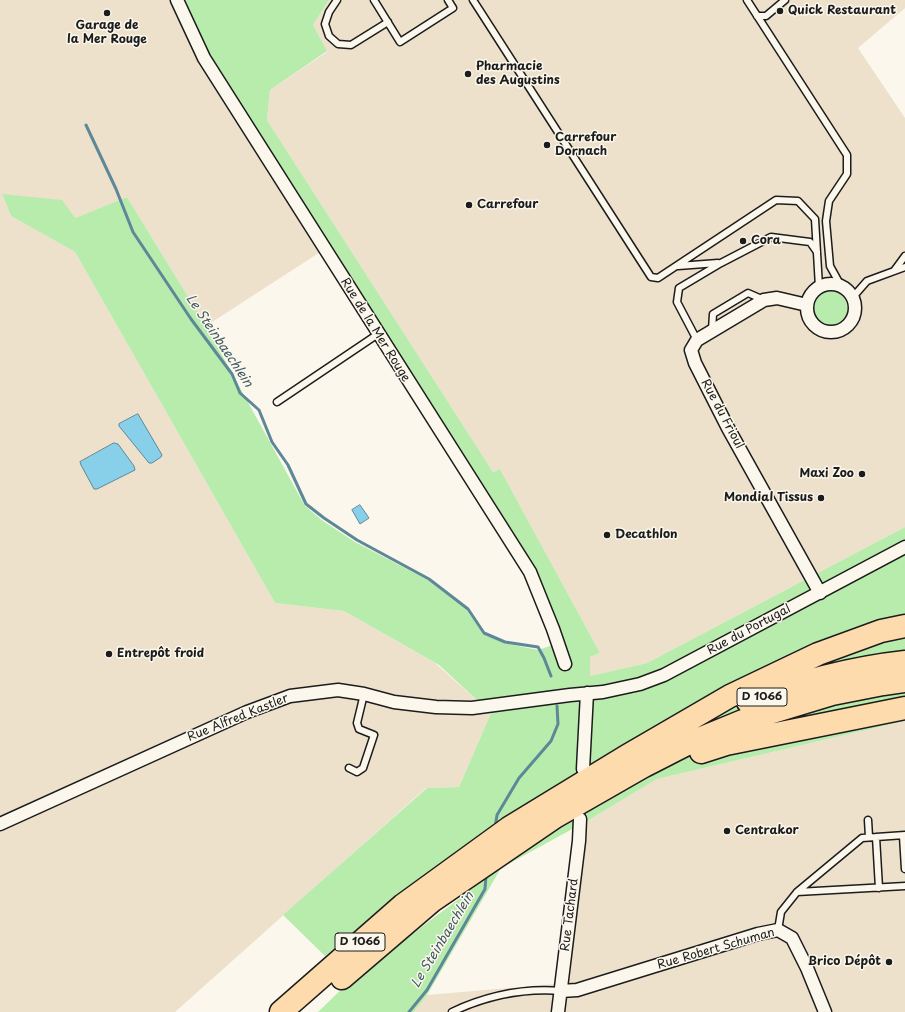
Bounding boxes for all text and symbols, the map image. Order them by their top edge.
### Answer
place label: Quick Restaurant [788,4,896,18]
marker: Quick Restaurant [775,6,785,16]
marker: Garage de la Mer Rouge [102,8,112,18]
place label: Garage de la Mer Rouge [67,19,147,47]
place label: Pharmacie des Augustins [476,60,560,88]
marker: Pharmacie des Augustins [463,69,473,79]
place label: Carrefour Dornach [555,131,616,159]
marker: Carrefour Dornach [542,140,552,150]
place label: Carrefour [477,198,538,212]
marker: Carrefour [464,200,474,210]
place label: Cora [751,234,781,248]
marker: Cora [738,236,748,246]
street label: Rue de la Mer Rouge [337,275,413,385]
water label: Le Steinbaechlein [182,292,256,390]
street label: Rue du Frioul [698,377,746,451]
place label: Maxi Zoo [799,467,854,481]
marker: Maxi Zoo [857,469,867,479]
place label: Mondial Tissus [724,491,813,505]
marker: Mondial Tissus [816,493,826,503]
place label: Decathlon [615,528,677,542]
marker: Decathlon [602,530,612,540]
street label: Rue du Portugal [705,602,793,658]
place label: Entrepôt froid [117,647,204,661]
marker: Entrepôt froid [104,649,114,659]
road number: D 1066 [737,688,787,706]
street label: Rue Alfred Kastler [185,691,291,745]
place label: Centrakor [735,824,799,838]
marker: Centrakor [722,826,732,836]
street label: Rue Tachard [558,878,582,952]
water label: Le Steinbaechlein [408,889,478,991]
street label: Rue Robert Schuman [656,925,776,973]
road number: D 1066 [335,933,385,951]
place label: Brico Dépôt [808,955,881,969]
marker: Brico Dépôt [884,957,894,967]

